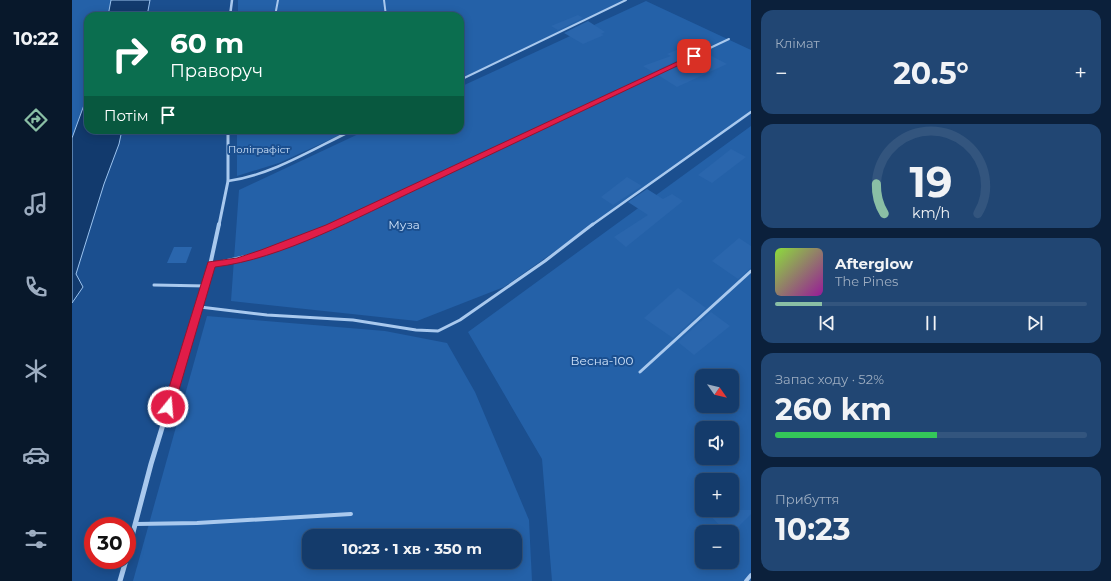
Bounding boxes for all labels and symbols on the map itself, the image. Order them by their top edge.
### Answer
pin [677,39,711,73]
park label: Поліграфіст [228,143,290,156]
park label: Муза [388,217,420,232]
park label: Весна-100 [571,353,633,368]
north arrow [695,369,739,413]
position arrow [147,386,189,428]
speed limit sign: 30 [84,517,136,569]

